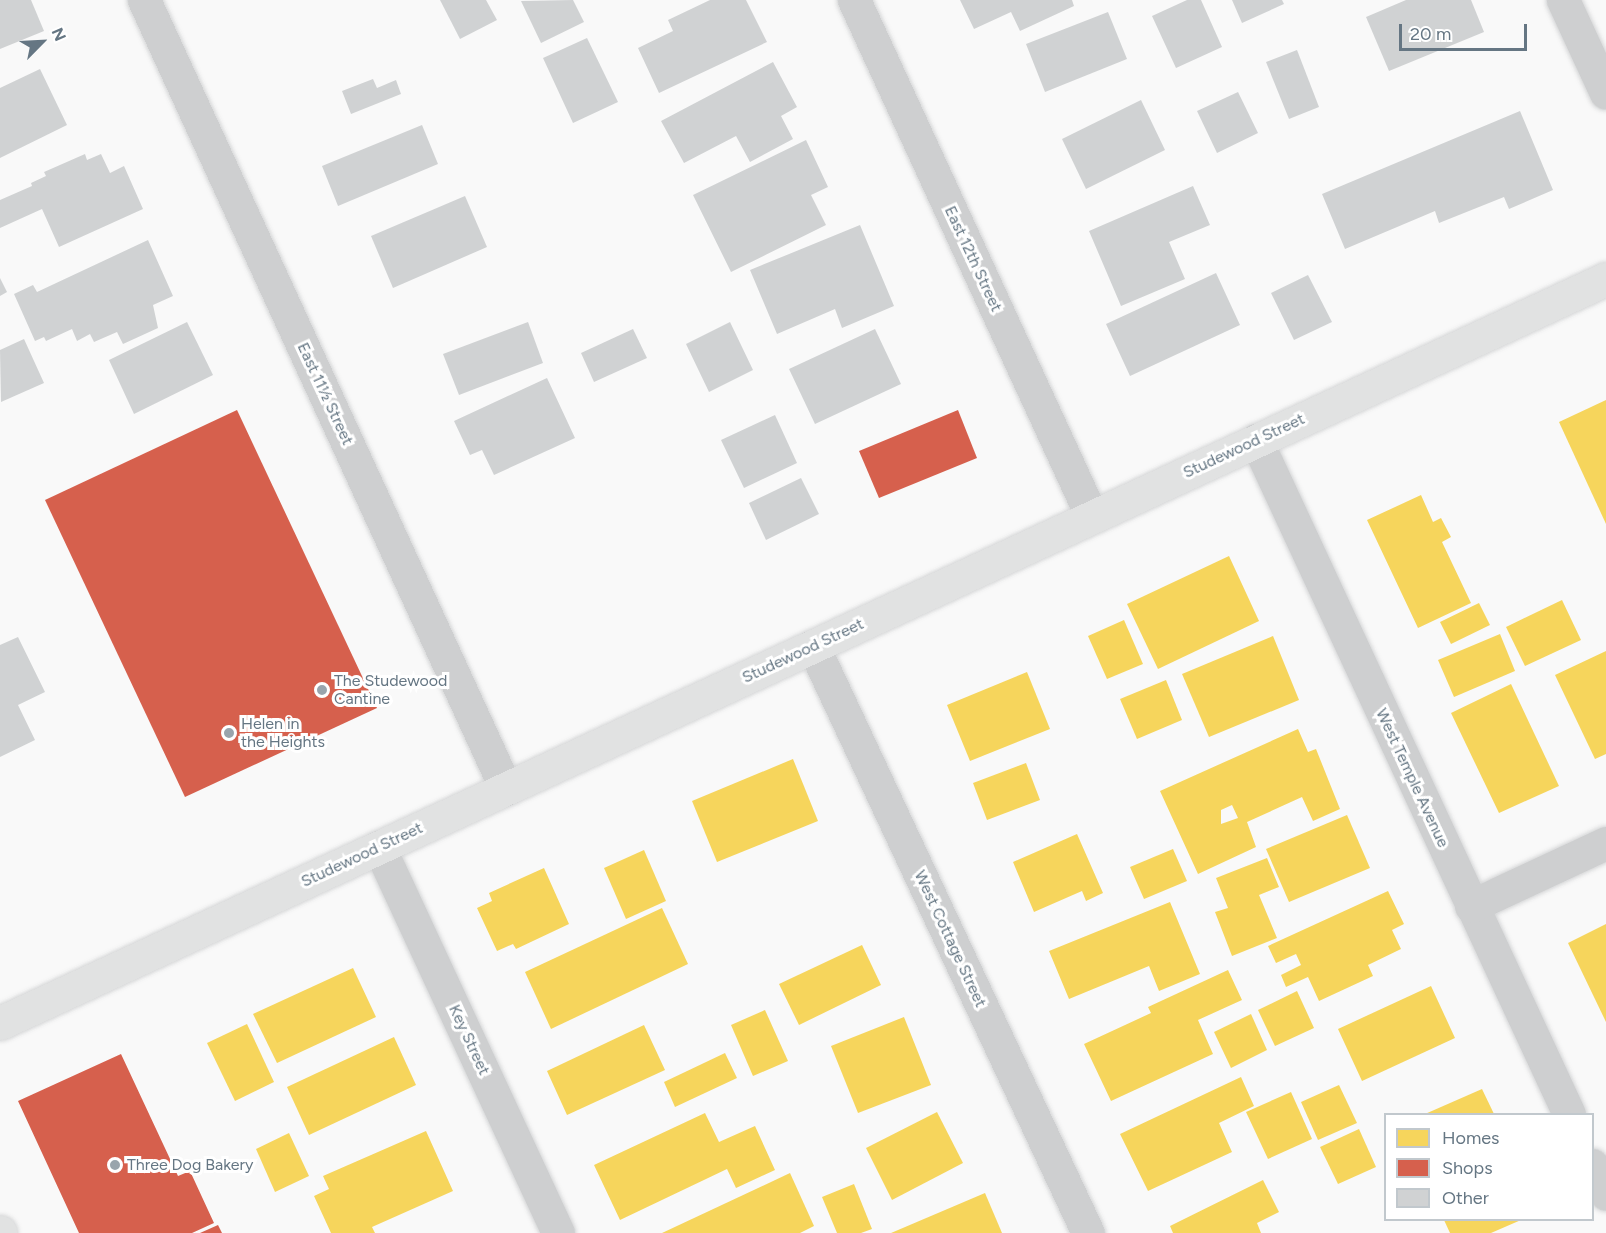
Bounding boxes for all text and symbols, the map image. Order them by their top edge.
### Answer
north arrow [12,12,72,72]
scale bar [1402,12,1530,50]
text: 20 m [1410,23,1451,45]
text: N [48,25,70,44]
street label: East 12th Street [940,203,1006,315]
street label: East 11½ Street [293,340,357,448]
street label: Studewood Street [1180,409,1308,483]
street label: Studewood Street [739,614,867,688]
place label: The Studewood Cantine [334,671,447,709]
marker: The Studewood Cantine [315,683,329,697]
street label: West Temple Avenue [1371,706,1453,850]
place label: Helen in the Heights [241,714,325,752]
marker: Helen in the Heights [222,726,236,740]
street label: Studewood Street [298,818,426,892]
street label: West Cottage Street [910,868,990,1010]
street label: Key Street [444,1002,494,1078]
legend [1384,1113,1594,1221]
text: Homes [1442,1127,1500,1149]
place label: Three Dog Bakery [127,1155,253,1175]
text: Shops [1442,1157,1493,1179]
marker: Three Dog Bakery [108,1158,122,1172]
text: Other [1442,1187,1489,1209]

